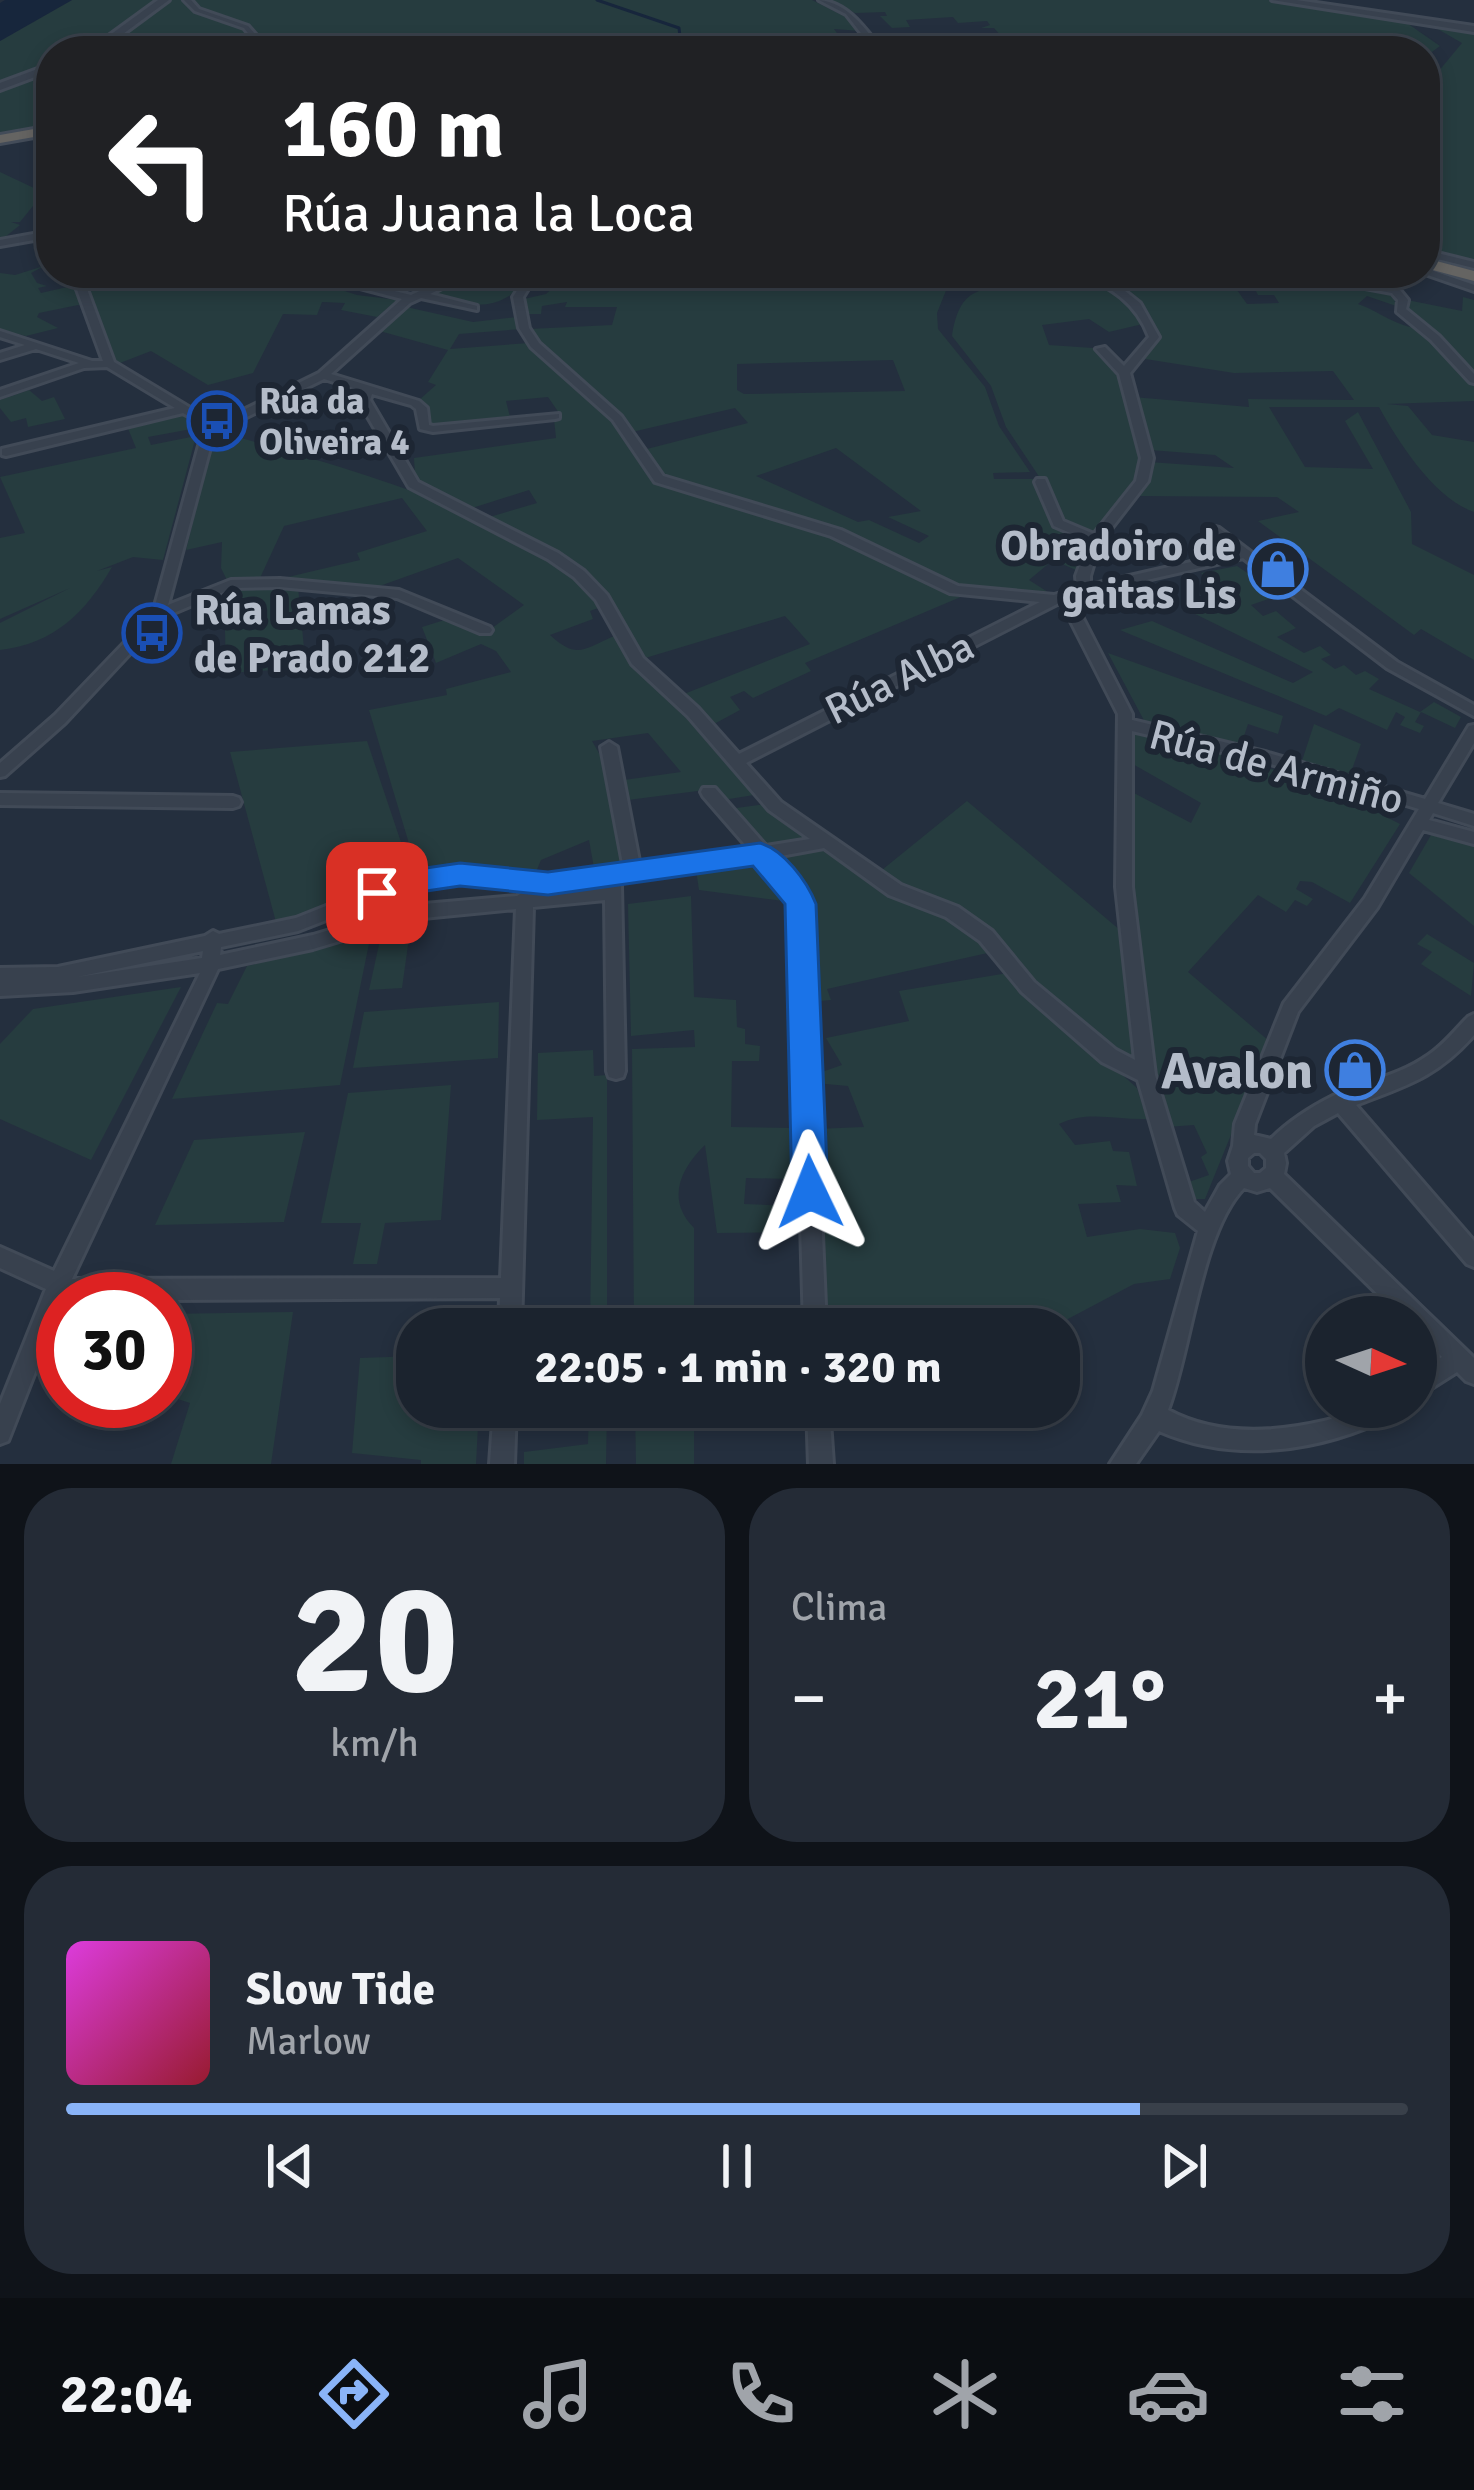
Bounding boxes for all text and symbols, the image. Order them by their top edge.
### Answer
text: 160 m [282,77,504,181]
icon: left [84,84,240,240]
text: Rúa Juana la Loca [282,180,695,247]
place label: Rúa da Oliveira 4 [259,379,410,465]
bus stop icon: Rúa da Oliveira 4 [186,390,248,452]
place label: Obradoiro de gaitas Lis [1000,521,1236,620]
shop icon: Obradoiro de gaitas Lis [1247,538,1309,600]
place label: Rúa Lamas de Prado 212 [194,585,430,684]
bus stop icon: Rúa Lamas de Prado 212 [121,602,183,664]
street label: Rúa Alba [817,621,982,736]
street label: Rúa de Armiño [1144,709,1409,826]
pin [326,842,428,944]
icon: arrive [344,860,410,926]
shop icon: Avalon [1324,1039,1386,1101]
place label: Avalon [1161,1040,1313,1103]
position arrow [747,1129,873,1255]
speed limit sign: 30 [36,1272,192,1428]
north arrow [1305,1296,1437,1428]
map controls [1305,1296,1437,1428]
text: 22:05 · 1 min · 320 m [534,1340,942,1395]
text: 20 [290,1544,459,1737]
text: Clima [791,1583,887,1631]
text: 21° [1033,1643,1166,1754]
text: − [791,1658,827,1739]
text: + [1372,1658,1408,1739]
text: km/h [330,1719,419,1767]
text: Slow Tide [246,1962,435,2017]
text: Marlow [246,2017,371,2065]
icon: previous [257,2133,323,2199]
icon: pause [704,2133,770,2199]
icon: next [1151,2133,1217,2199]
icon: directions [312,2352,396,2436]
icon: music [516,2352,600,2436]
icon: phone [719,2352,803,2436]
icon: climate [923,2352,1007,2436]
icon: car [1126,2352,1210,2436]
icon: filters [1330,2352,1414,2436]
text: 22:04 [60,2361,192,2428]

